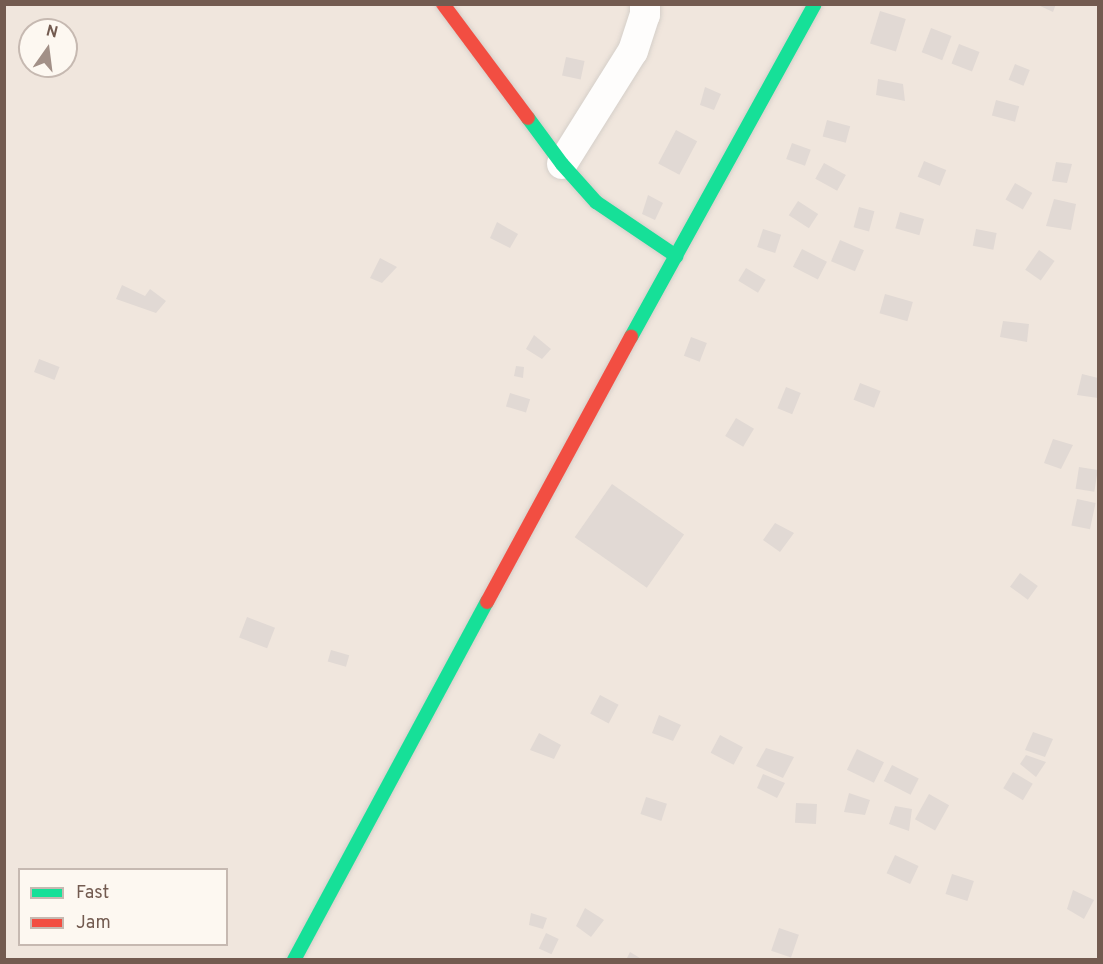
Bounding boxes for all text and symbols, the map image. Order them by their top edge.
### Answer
north arrow [18,18,78,78]
text: N [44,21,60,44]
legend [18,868,228,946]
text: Fast [76,882,109,905]
text: Jam [76,912,111,935]

